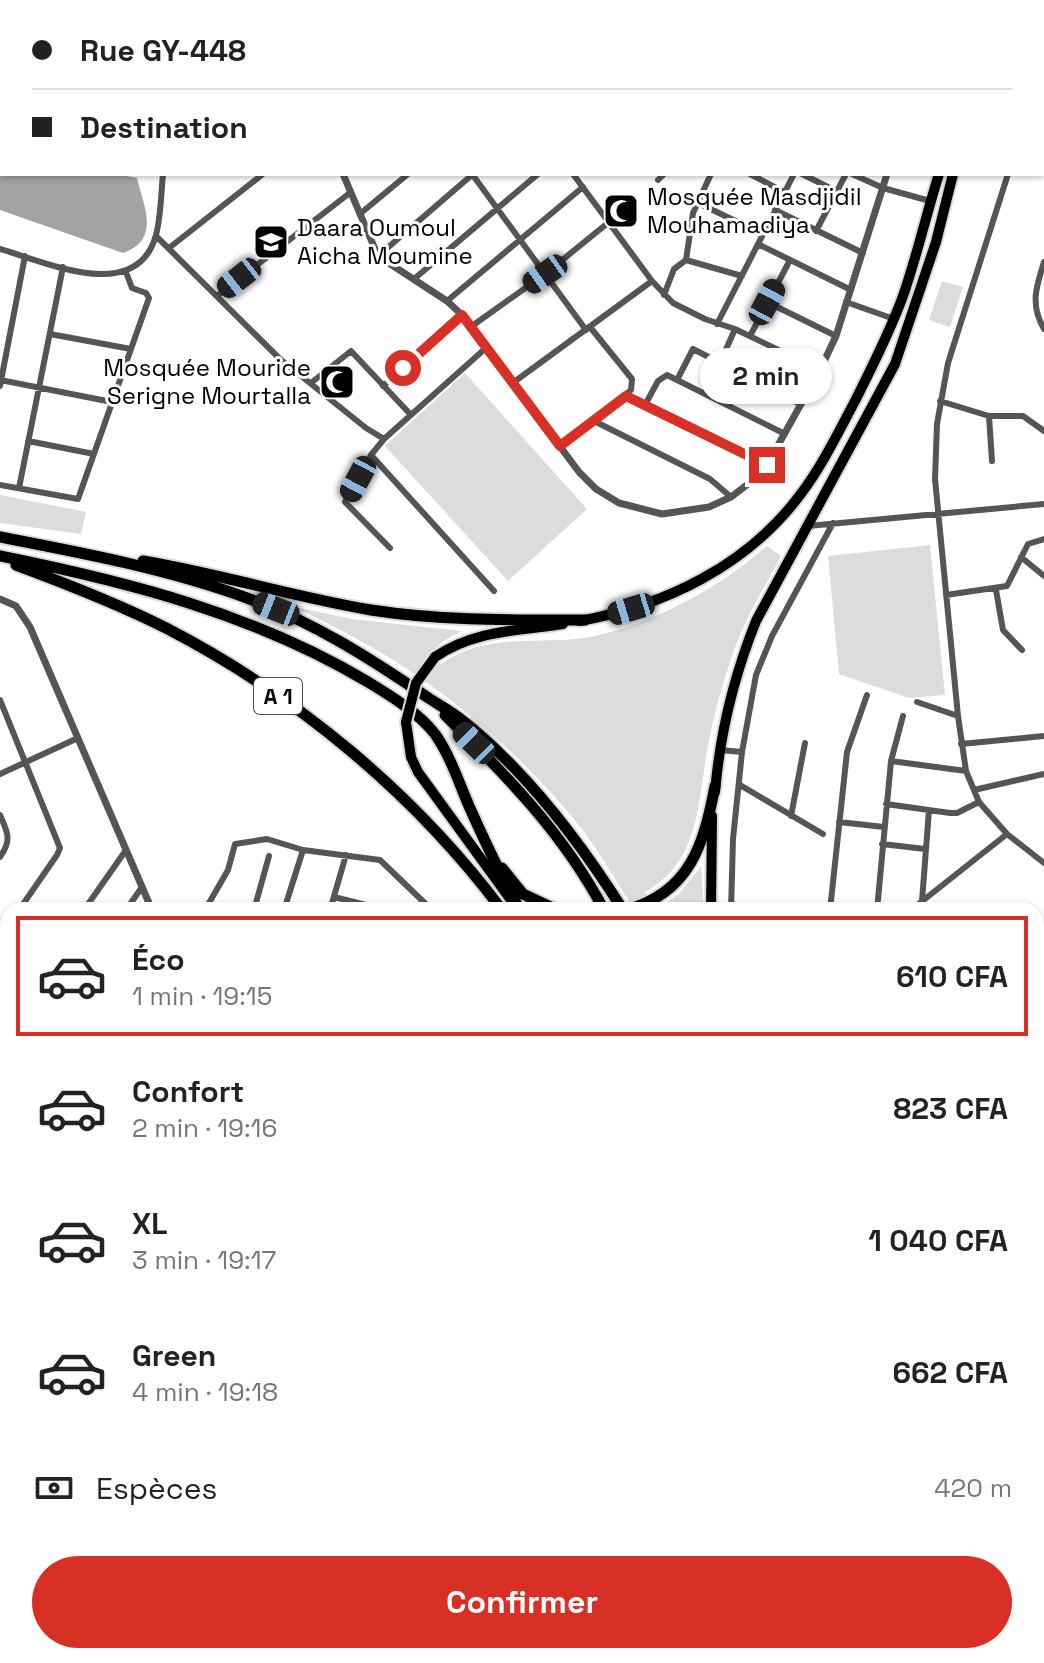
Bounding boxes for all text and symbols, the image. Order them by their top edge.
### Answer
text: Rue GY-448 [80,31,246,70]
text: Destination [80,108,248,147]
place label: Mosquée Masdjidil Mouhamadiya [647,181,862,240]
mosque icon: Mosquée Masdjidil Mouhamadiya [602,192,640,230]
place label: Daara Oumoul Aicha Moumine [297,212,473,271]
school or university icon: Daara Oumoul Aicha Moumine [252,223,290,261]
car [518,250,572,298]
car [213,254,265,302]
car [745,275,789,329]
callout: 2 min [701,349,833,405]
route start [385,350,421,386]
place label: Mosquée Mouride Serigne Mourtalla [103,352,311,411]
text: 2 min [732,359,800,393]
mosque icon: Mosquée Mouride Serigne Mourtalla [318,363,356,401]
route end [749,447,785,483]
car [336,452,380,506]
car [249,589,303,629]
car [605,591,657,627]
road number: A 1 [254,678,302,714]
car [448,718,500,768]
icon: car [36,940,108,1012]
text: Éco [132,940,185,979]
text: 610 CFA [896,957,1008,996]
text: 1 min · 19:15 [132,979,272,1013]
icon: car [36,1072,108,1144]
text: Confort [132,1072,244,1111]
text: 823 CFA [893,1089,1008,1128]
text: 2 min · 19:16 [132,1111,277,1145]
icon: car [36,1204,108,1276]
text: XL [132,1204,168,1243]
text: 1 040 CFA [868,1221,1008,1260]
text: 3 min · 19:17 [132,1243,276,1277]
icon: car [36,1336,108,1408]
text: Green [132,1336,216,1375]
text: 662 CFA [893,1353,1008,1392]
text: 4 min · 19:18 [132,1375,278,1409]
icon: cash [32,1466,76,1510]
text: Espèces [96,1469,217,1508]
text: 420 m [934,1471,1012,1505]
button: Confirmer [32,1556,1012,1648]

